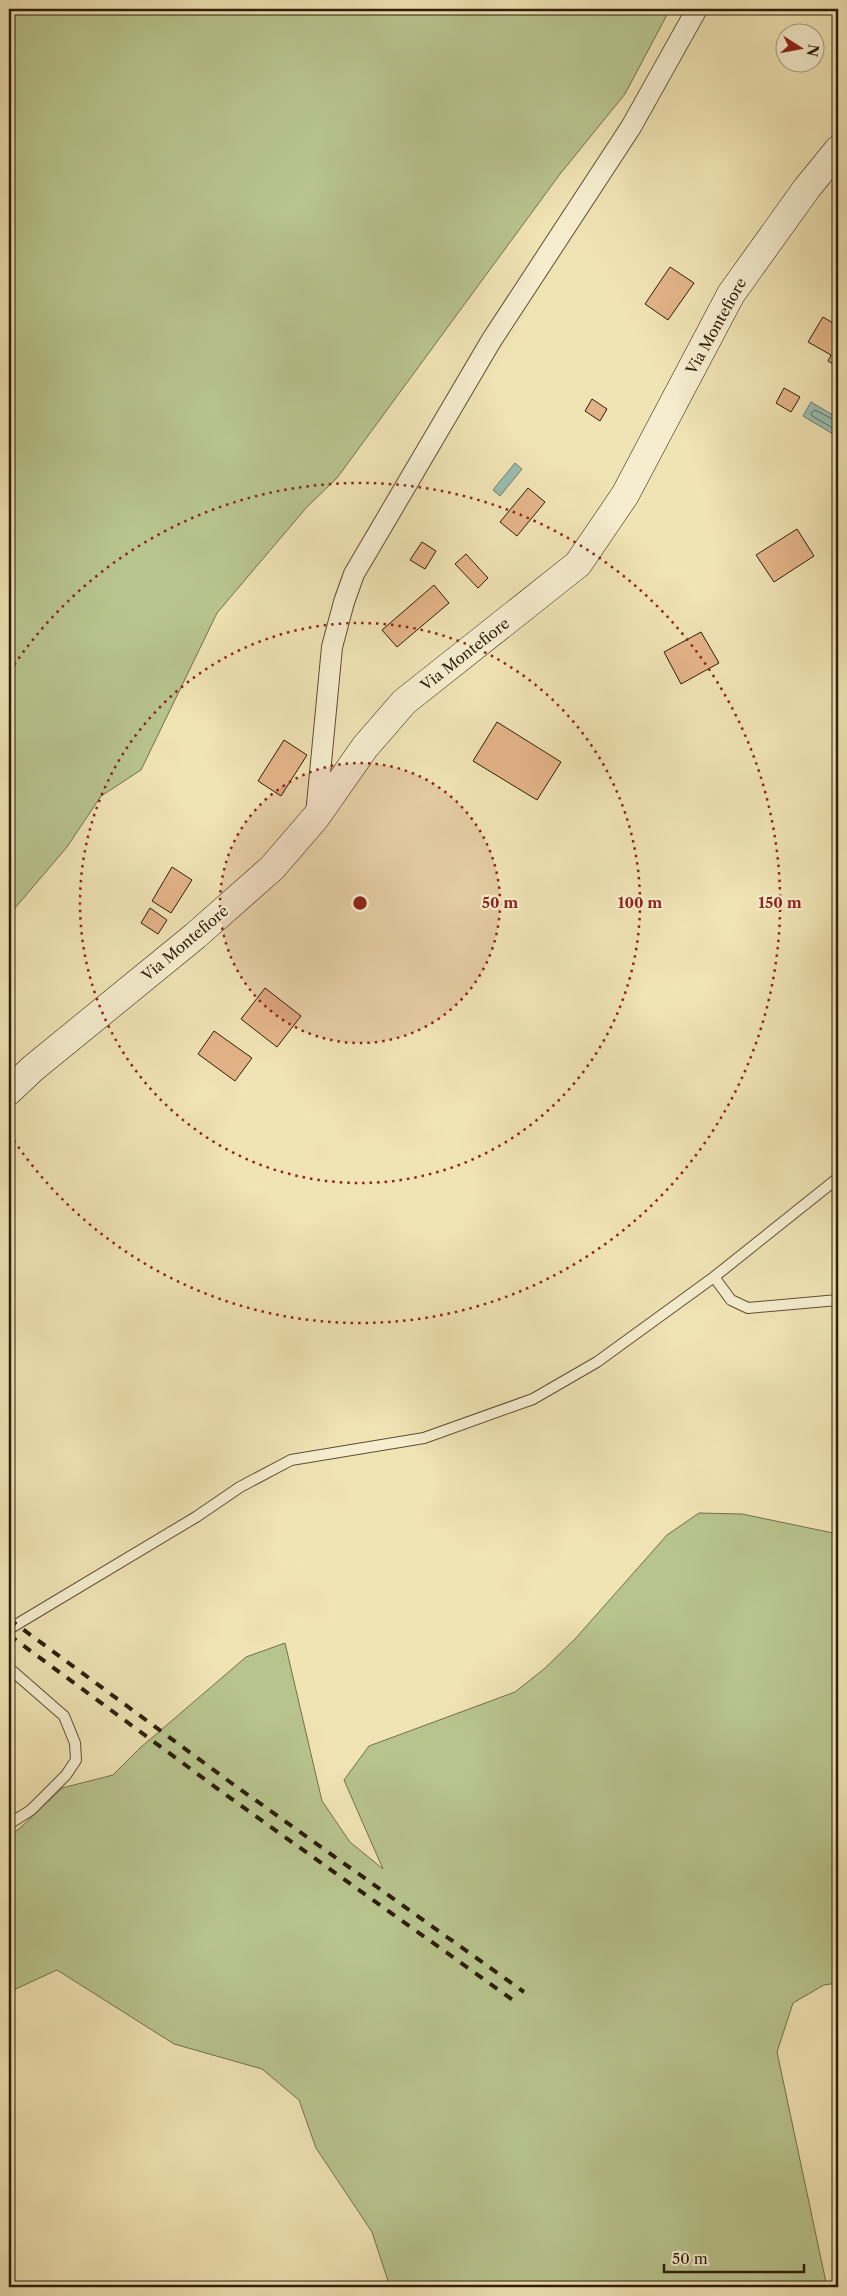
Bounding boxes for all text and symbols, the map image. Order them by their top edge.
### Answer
north arrow [774,22,824,72]
text: N [803,43,823,58]
street label: Via Montefiore [681,274,750,378]
street label: Via Montefiore [416,613,513,695]
text: 50 m [482,893,518,912]
text: 100 m [618,893,662,912]
text: 150 m [758,893,802,912]
centre of rings [351,894,369,912]
street label: Via Montefiore [137,901,232,985]
scale bar [664,2241,804,2273]
text: 50 m [672,2249,708,2268]

